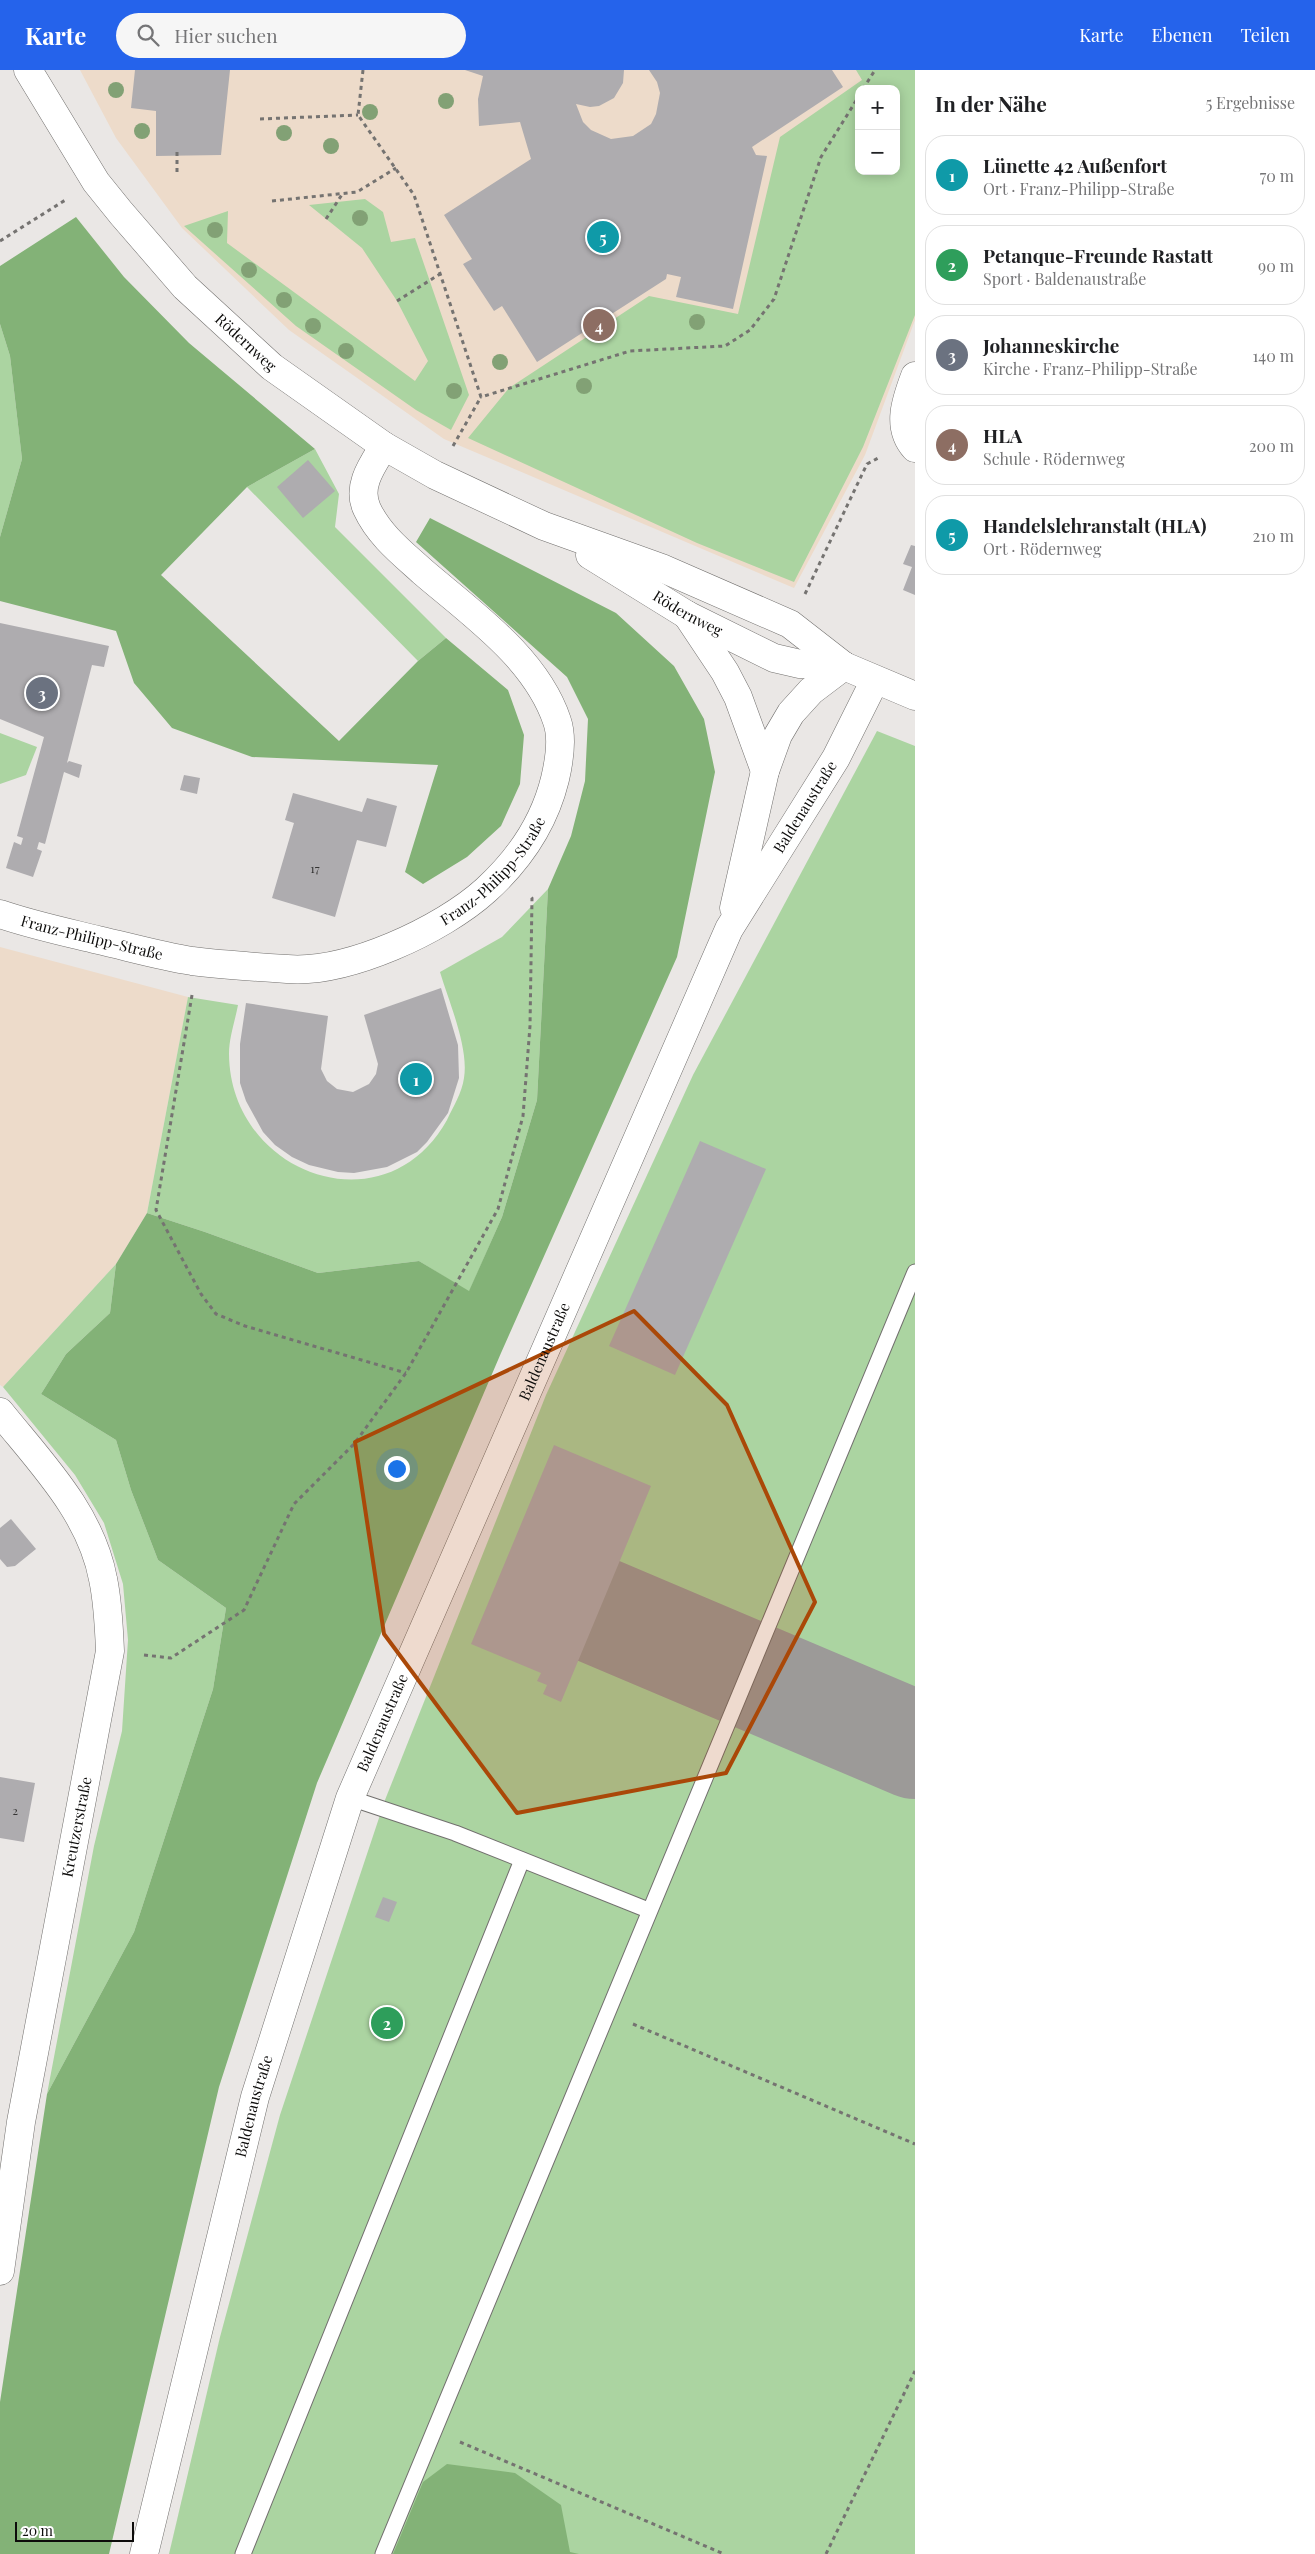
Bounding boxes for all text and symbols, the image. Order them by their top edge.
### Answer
search box [116,13,466,58]
text: Karte [25,19,86,51]
icon: search [134,21,162,49]
text: Hier suchen [174,22,277,48]
text: Karte [1079,23,1124,47]
text: Ebenen [1152,23,1212,47]
text: Teilen [1240,23,1290,47]
map controls [855,85,900,175]
button: + [855,85,900,130]
text: In der Nähe [935,89,1047,117]
text: 5 Ergebnisse [1206,92,1295,113]
button: − [855,130,900,175]
text: Lünette 42 Außenfort [983,152,1167,178]
text: 1 [949,165,955,186]
text: 70 m [1260,165,1294,186]
text: Ort · Franz-Philipp-Straße [983,178,1175,199]
pin: 5 [587,218,619,256]
text: Petanque-Freunde Rastatt [983,242,1213,268]
text: 2 [948,255,956,276]
text: 90 m [1258,255,1294,276]
text: Sport · Baldenaustraße [983,268,1146,289]
pin: 4 [583,306,615,344]
street label: Rödernweg [211,309,281,375]
text: Johanneskirche [983,332,1119,358]
text: 3 [948,345,956,366]
text: 140 m [1252,345,1294,366]
text: Kirche · Franz-Philipp-Straße [983,358,1198,379]
text: HLA [983,422,1022,448]
text: 4 [948,435,956,456]
text: 200 m [1249,435,1294,456]
text: Schule · Rödernweg [983,448,1125,469]
text: Handelslehranstalt (HLA) [983,512,1206,538]
text: 5 [948,525,956,546]
text: 210 m [1253,525,1294,546]
text: Ort · Rödernweg [983,538,1101,559]
street label: Rödernweg [650,585,726,640]
pin: 3 [26,674,58,712]
street label: Baldenaustraße [768,757,841,856]
street label: Franz-Philipp-Straße [436,813,549,929]
house number: 17 [310,860,320,876]
street label: Franz-Philipp-Straße [19,910,165,964]
pin: 1 [400,1060,432,1098]
street label: Baldenaustraße [514,1299,574,1403]
your location [384,1456,410,1482]
street label: Baldenaustraße [352,1670,412,1775]
street label: Kreutzerstraße [56,1775,96,1879]
house number: 2 [12,1802,18,1818]
pin: 2 [371,2004,403,2042]
street label: Baldenaustraße [230,2052,277,2159]
scale bar [15,2519,134,2542]
text: 20 m [22,2521,53,2540]

